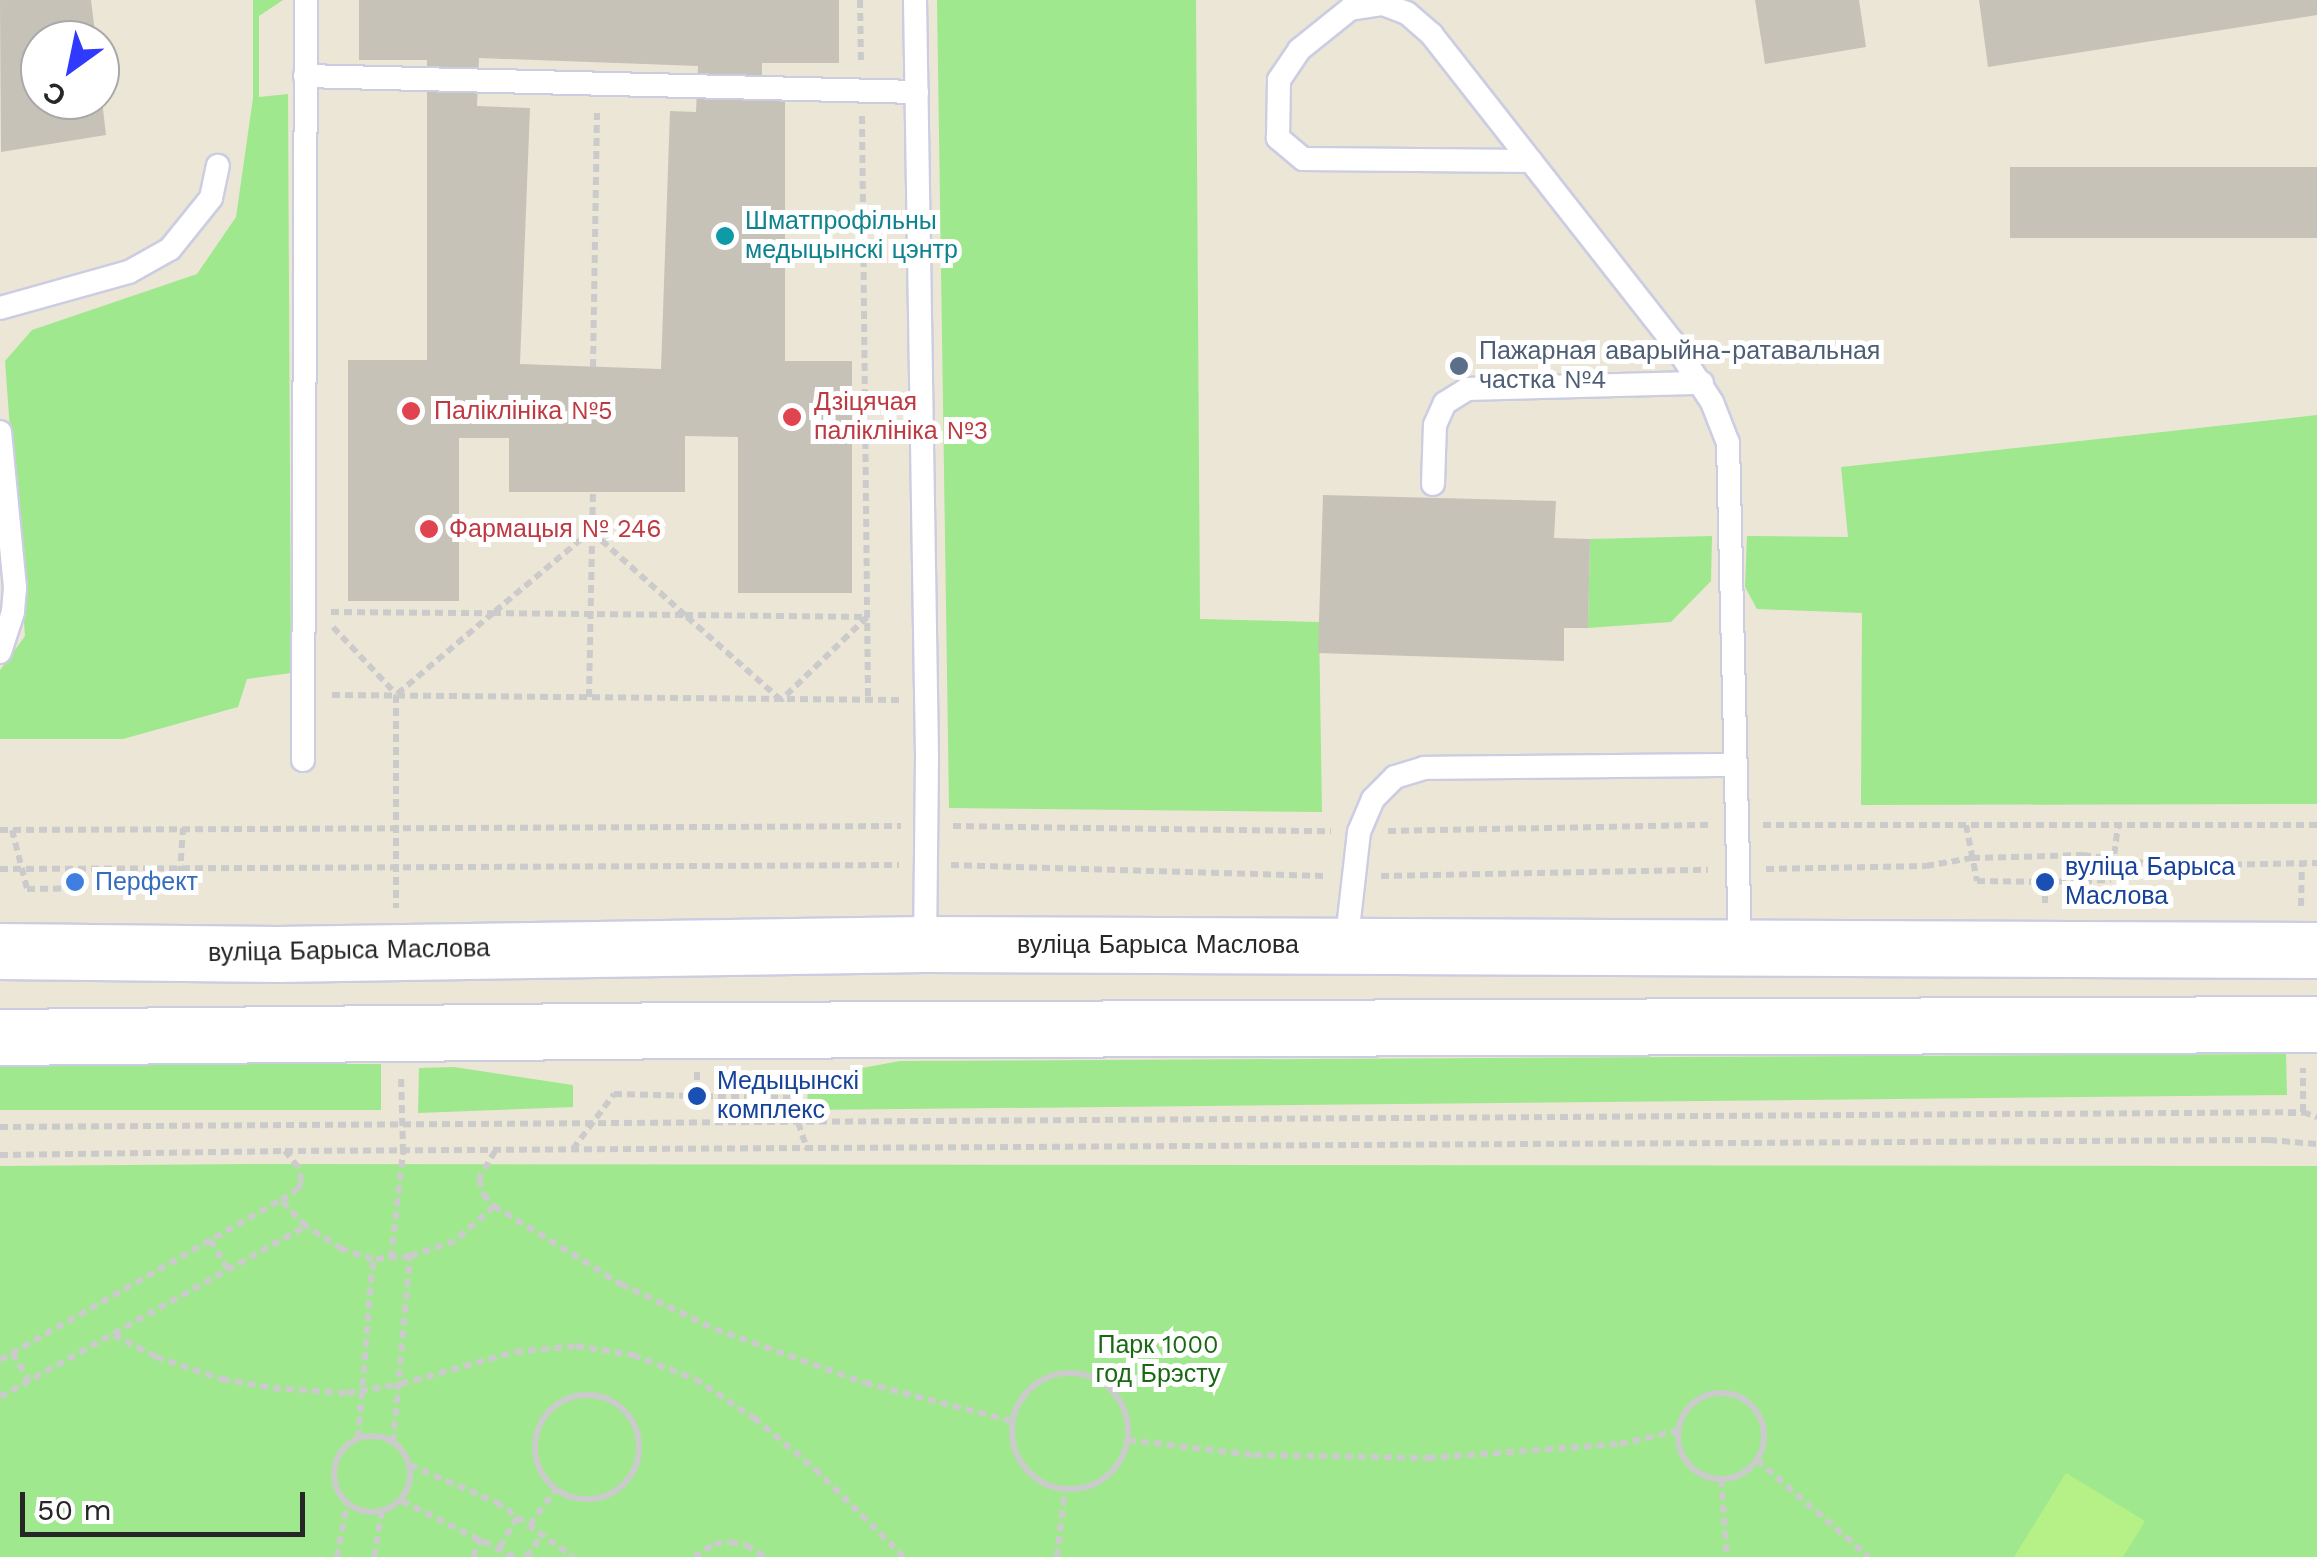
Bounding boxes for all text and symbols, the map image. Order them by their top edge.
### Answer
north arrow [20,20,120,120]
text: С [37,75,72,113]
place label: Шматпрофільны медыцынскі цэнтр [745,207,958,266]
marker: Шматпрофільны медыцынскі цэнтр [714,225,736,247]
place label: Пажарная аварыйна-ратавальная частка №4 [1479,337,1880,396]
marker: Пажарная аварыйна-ратавальная частка №4 [1448,355,1470,377]
place label: Дзіцячая паліклініка №3 [814,388,988,447]
place label: Паліклініка №5 [434,396,613,426]
marker: Паліклініка №5 [398,398,424,424]
marker: Дзіцячая паліклініка №3 [779,404,805,430]
place label: Фармацыя № 246 [449,514,661,544]
marker: Фармацыя № 246 [418,518,440,540]
place label: вуліца Барыса Маслова [2065,853,2235,912]
place label: Перфект [95,867,198,897]
marker: Перфект [64,871,86,893]
marker: вуліца Барыса Маслова [2034,871,2056,893]
street label: вуліца Барыса Маслова [1017,930,1299,960]
street label: вуліца Барыса Маслова [208,934,490,968]
place label: Медыцынскі комплекс [717,1067,859,1126]
marker: Медыцынскі комплекс [686,1085,708,1107]
park label: Парк 1000 год Брэсту [1096,1331,1220,1390]
scale bar [25,1472,310,1534]
text: 50 m [37,1492,112,1527]

